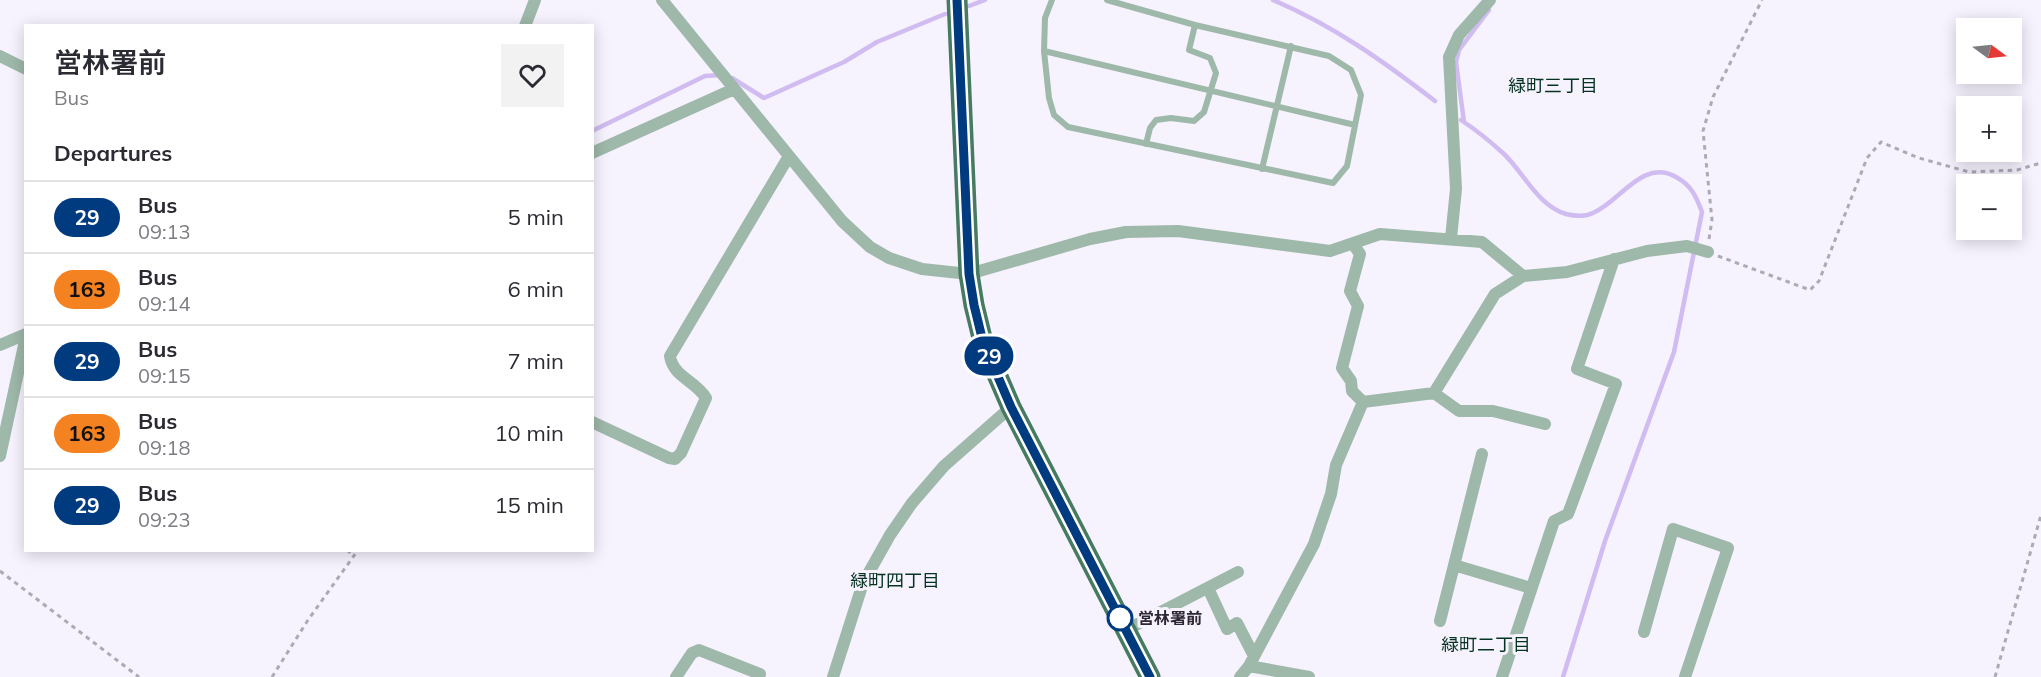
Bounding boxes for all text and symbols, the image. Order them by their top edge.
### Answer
north arrow [1956,18,2022,84]
map controls [1956,18,2022,240]
button: heart [501,44,564,107]
text: 営林署前 [54,45,166,80]
district label: 緑町三丁目 [1508,74,1598,97]
text: Bus [54,85,89,110]
button: + [1956,96,2022,162]
text: Departures [54,139,172,167]
button: − [1956,174,2022,240]
text: Bus [138,191,177,219]
text: 5 min [508,203,564,231]
text: 29 [74,204,100,230]
text: 09:13 [138,219,191,244]
text: Bus [138,263,177,291]
text: 6 min [508,275,564,303]
text: 163 [68,276,106,302]
text: 09:14 [138,291,191,316]
text: Bus [138,335,177,363]
line badge: 29 [962,336,1016,376]
text: 29 [976,343,1002,369]
text: 7 min [508,347,564,375]
text: 29 [74,348,100,374]
text: 09:15 [138,363,191,388]
text: Bus [138,407,177,435]
text: 10 min [494,419,564,447]
text: 163 [68,420,106,446]
text: 09:18 [138,435,191,460]
text: Bus [138,479,177,507]
text: 15 min [494,491,564,519]
text: 29 [74,492,100,518]
text: 09:23 [138,507,191,532]
district label: 緑町四丁目 [850,569,940,592]
marker: 営林署前 [1107,605,1133,631]
place label: 営林署前 [1138,608,1202,628]
district label: 緑町二丁目 [1441,633,1531,656]

